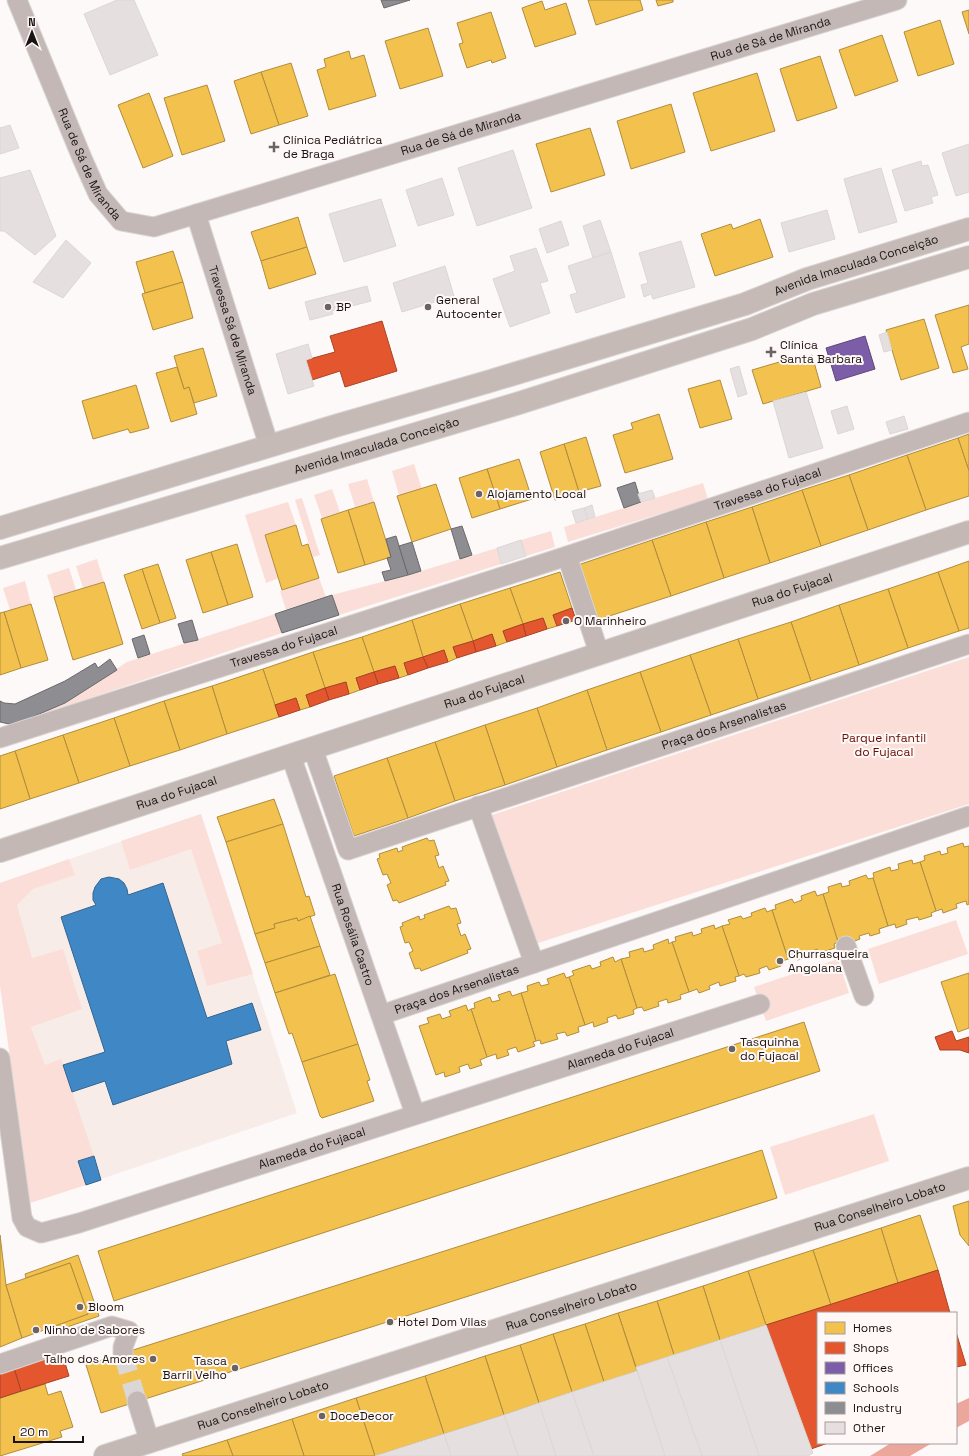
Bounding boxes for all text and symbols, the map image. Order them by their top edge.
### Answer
north arrow [12,12,52,52]
street label: Rua de Sá de Miranda [709,13,833,64]
text: N [28,15,36,29]
street label: Rua de Sá de Miranda [54,106,125,224]
street label: Rua de Sá de Miranda [399,107,523,159]
place label: Clínica Pediátrica de Braga [283,132,383,162]
marker: Clínica Pediátrica de Braga [268,141,280,153]
street label: Avenida Imaculada Conceição [772,231,940,299]
street label: Travessa Sá de Miranda [205,264,261,397]
place label: General Autocenter [436,292,503,322]
place label: BP [336,299,351,315]
marker: BP [323,302,333,312]
marker: General Autocenter [423,302,433,312]
place label: Clínica Santa Barbara [780,337,862,367]
marker: Clínica Santa Barbara [765,346,777,358]
street label: Avenida Imaculada Conceição [292,413,461,478]
street label: Travessa do Fujacal [712,464,823,514]
place label: Alojamento Local [487,486,586,502]
marker: Alojamento Local [474,489,484,499]
street label: Rua do Fujacal [750,570,834,611]
place label: O Marinheiro [574,613,646,629]
marker: O Marinheiro [561,616,571,626]
street label: Travessa do Fujacal [228,622,339,672]
street label: Rua do Fujacal [442,671,527,712]
street label: Praça dos Arsenalistas [660,697,788,753]
park label: Parque infantil do Fujacal [842,730,926,760]
street label: Rua do Fujacal [134,772,219,814]
street label: Rua Rosália Castro [328,881,378,988]
place label: Churrasqueira Angolana [788,946,869,976]
marker: Churrasqueira Angolana [775,956,785,966]
street label: Praça dos Arsenalistas [392,961,521,1018]
street label: Alameda do Fujacal [565,1024,676,1074]
place label: Tasquinha do Fujacal [740,1034,799,1064]
marker: Tasquinha do Fujacal [727,1044,737,1054]
street label: Alameda do Fujacal [256,1123,367,1173]
street label: Rua Conselheiro Lobato [812,1178,948,1235]
street label: Rua Conselheiro Lobato [504,1277,639,1335]
place label: Bloom [88,1299,124,1315]
marker: Bloom [75,1302,85,1312]
legend [817,1312,957,1444]
place label: Hotel Dom Vilas [398,1314,487,1330]
marker: Hotel Dom Vilas [385,1317,395,1327]
text: Homes [853,1320,892,1336]
place label: Ninho de Sabores [44,1322,145,1338]
marker: Ninho de Sabores [31,1325,41,1335]
text: Shops [853,1340,889,1356]
place label: Talho dos Amores [44,1351,145,1367]
place label: Tasca Barril Velho [163,1353,227,1383]
marker: Talho dos Amores [148,1354,158,1364]
text: Offices [853,1360,893,1376]
marker: Tasca Barril Velho [230,1363,240,1373]
street label: Rua Conselheiro Lobato [195,1377,331,1434]
text: Schools [853,1380,899,1396]
text: Industry [853,1400,902,1416]
place label: DoceDecor [330,1408,394,1424]
marker: DoceDecor [317,1411,327,1421]
scale bar [14,1418,83,1444]
text: Other [853,1420,886,1436]
text: 20 m [20,1424,48,1440]

